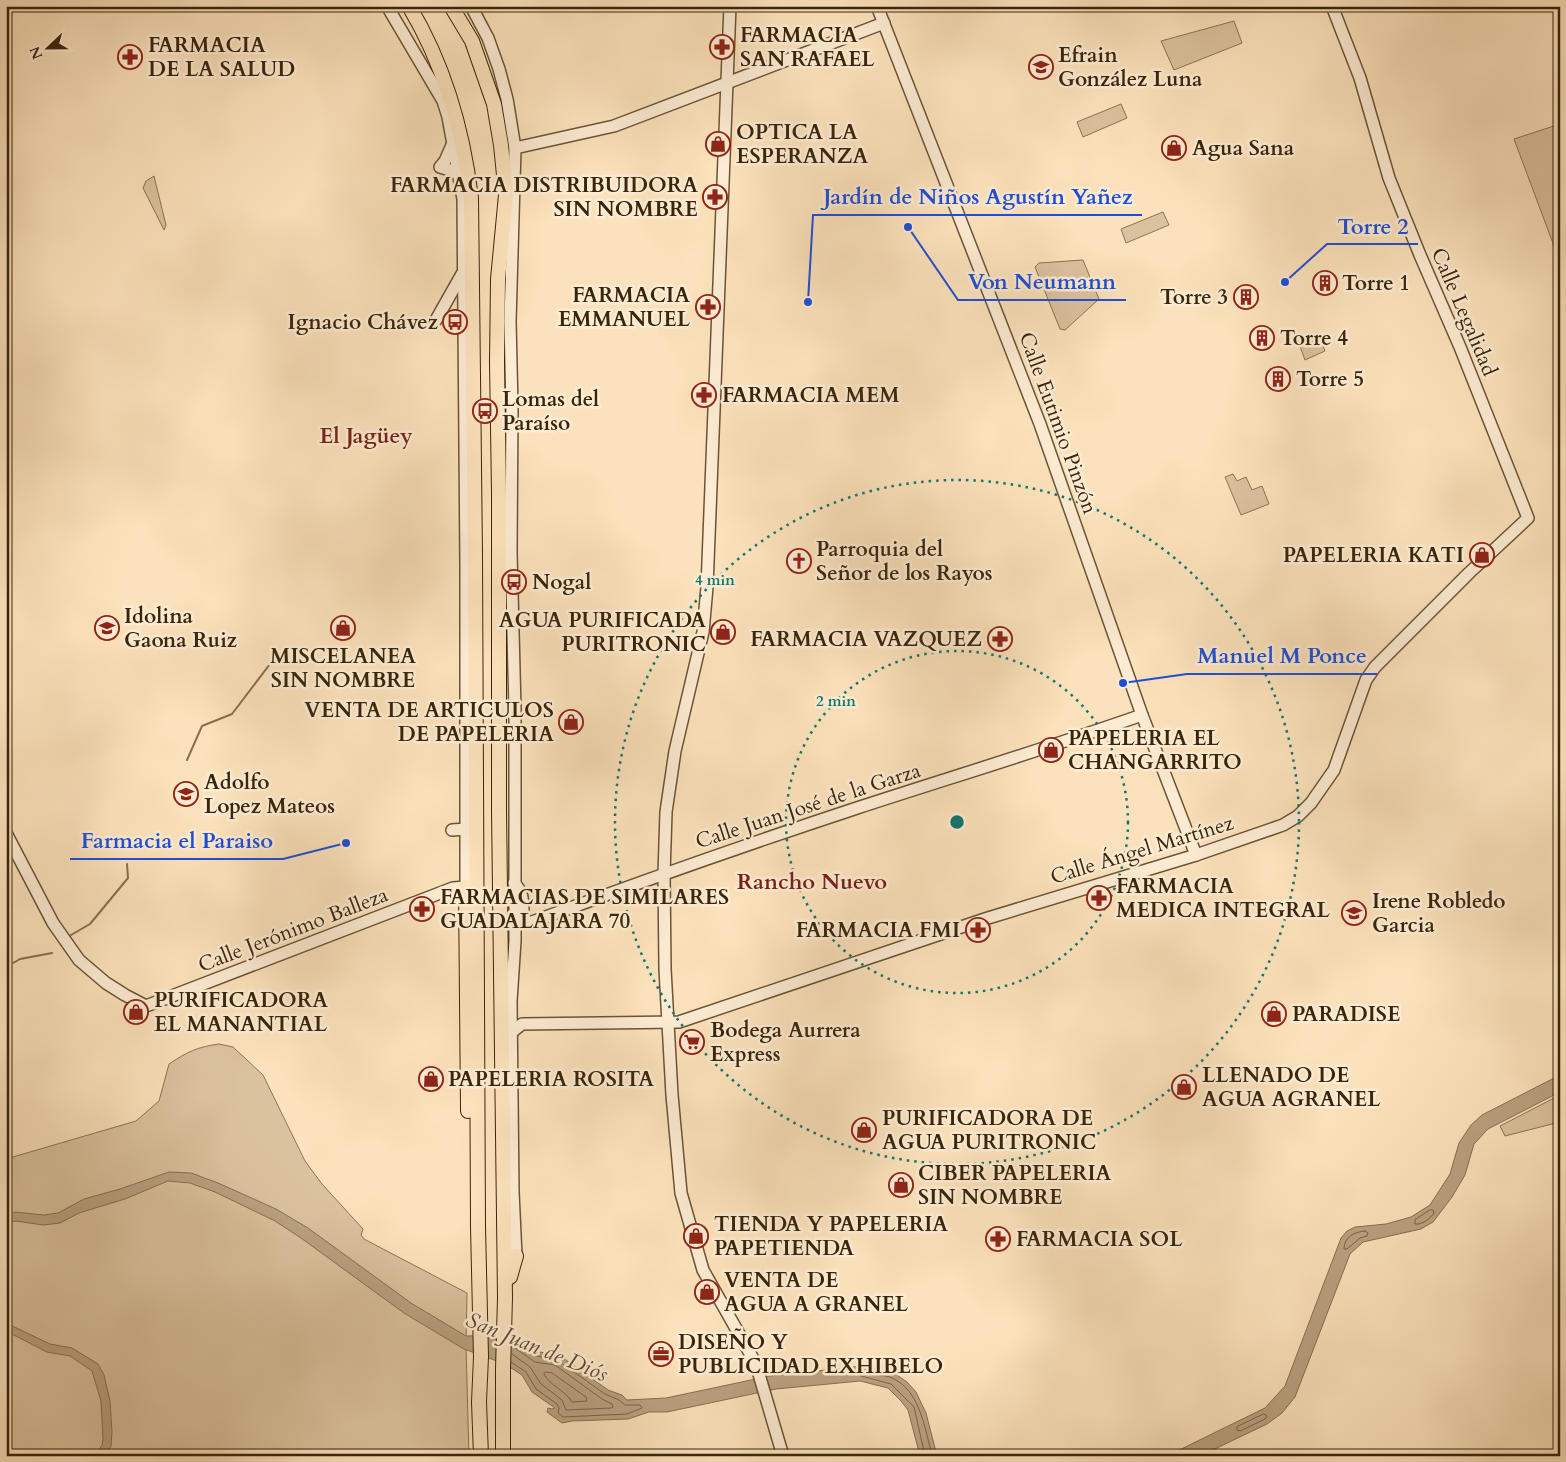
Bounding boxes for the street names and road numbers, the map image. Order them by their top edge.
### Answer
street label: Calle Legalidad [1424,243,1504,381]
street label: Calle Eutimio Pinzón [1012,328,1104,518]
street label: Calle Juan José de la Garza [692,756,924,856]
street label: Calle Ángel Martínez [1047,808,1238,892]
street label: Calle Jerónimo Balleza [194,880,392,980]

